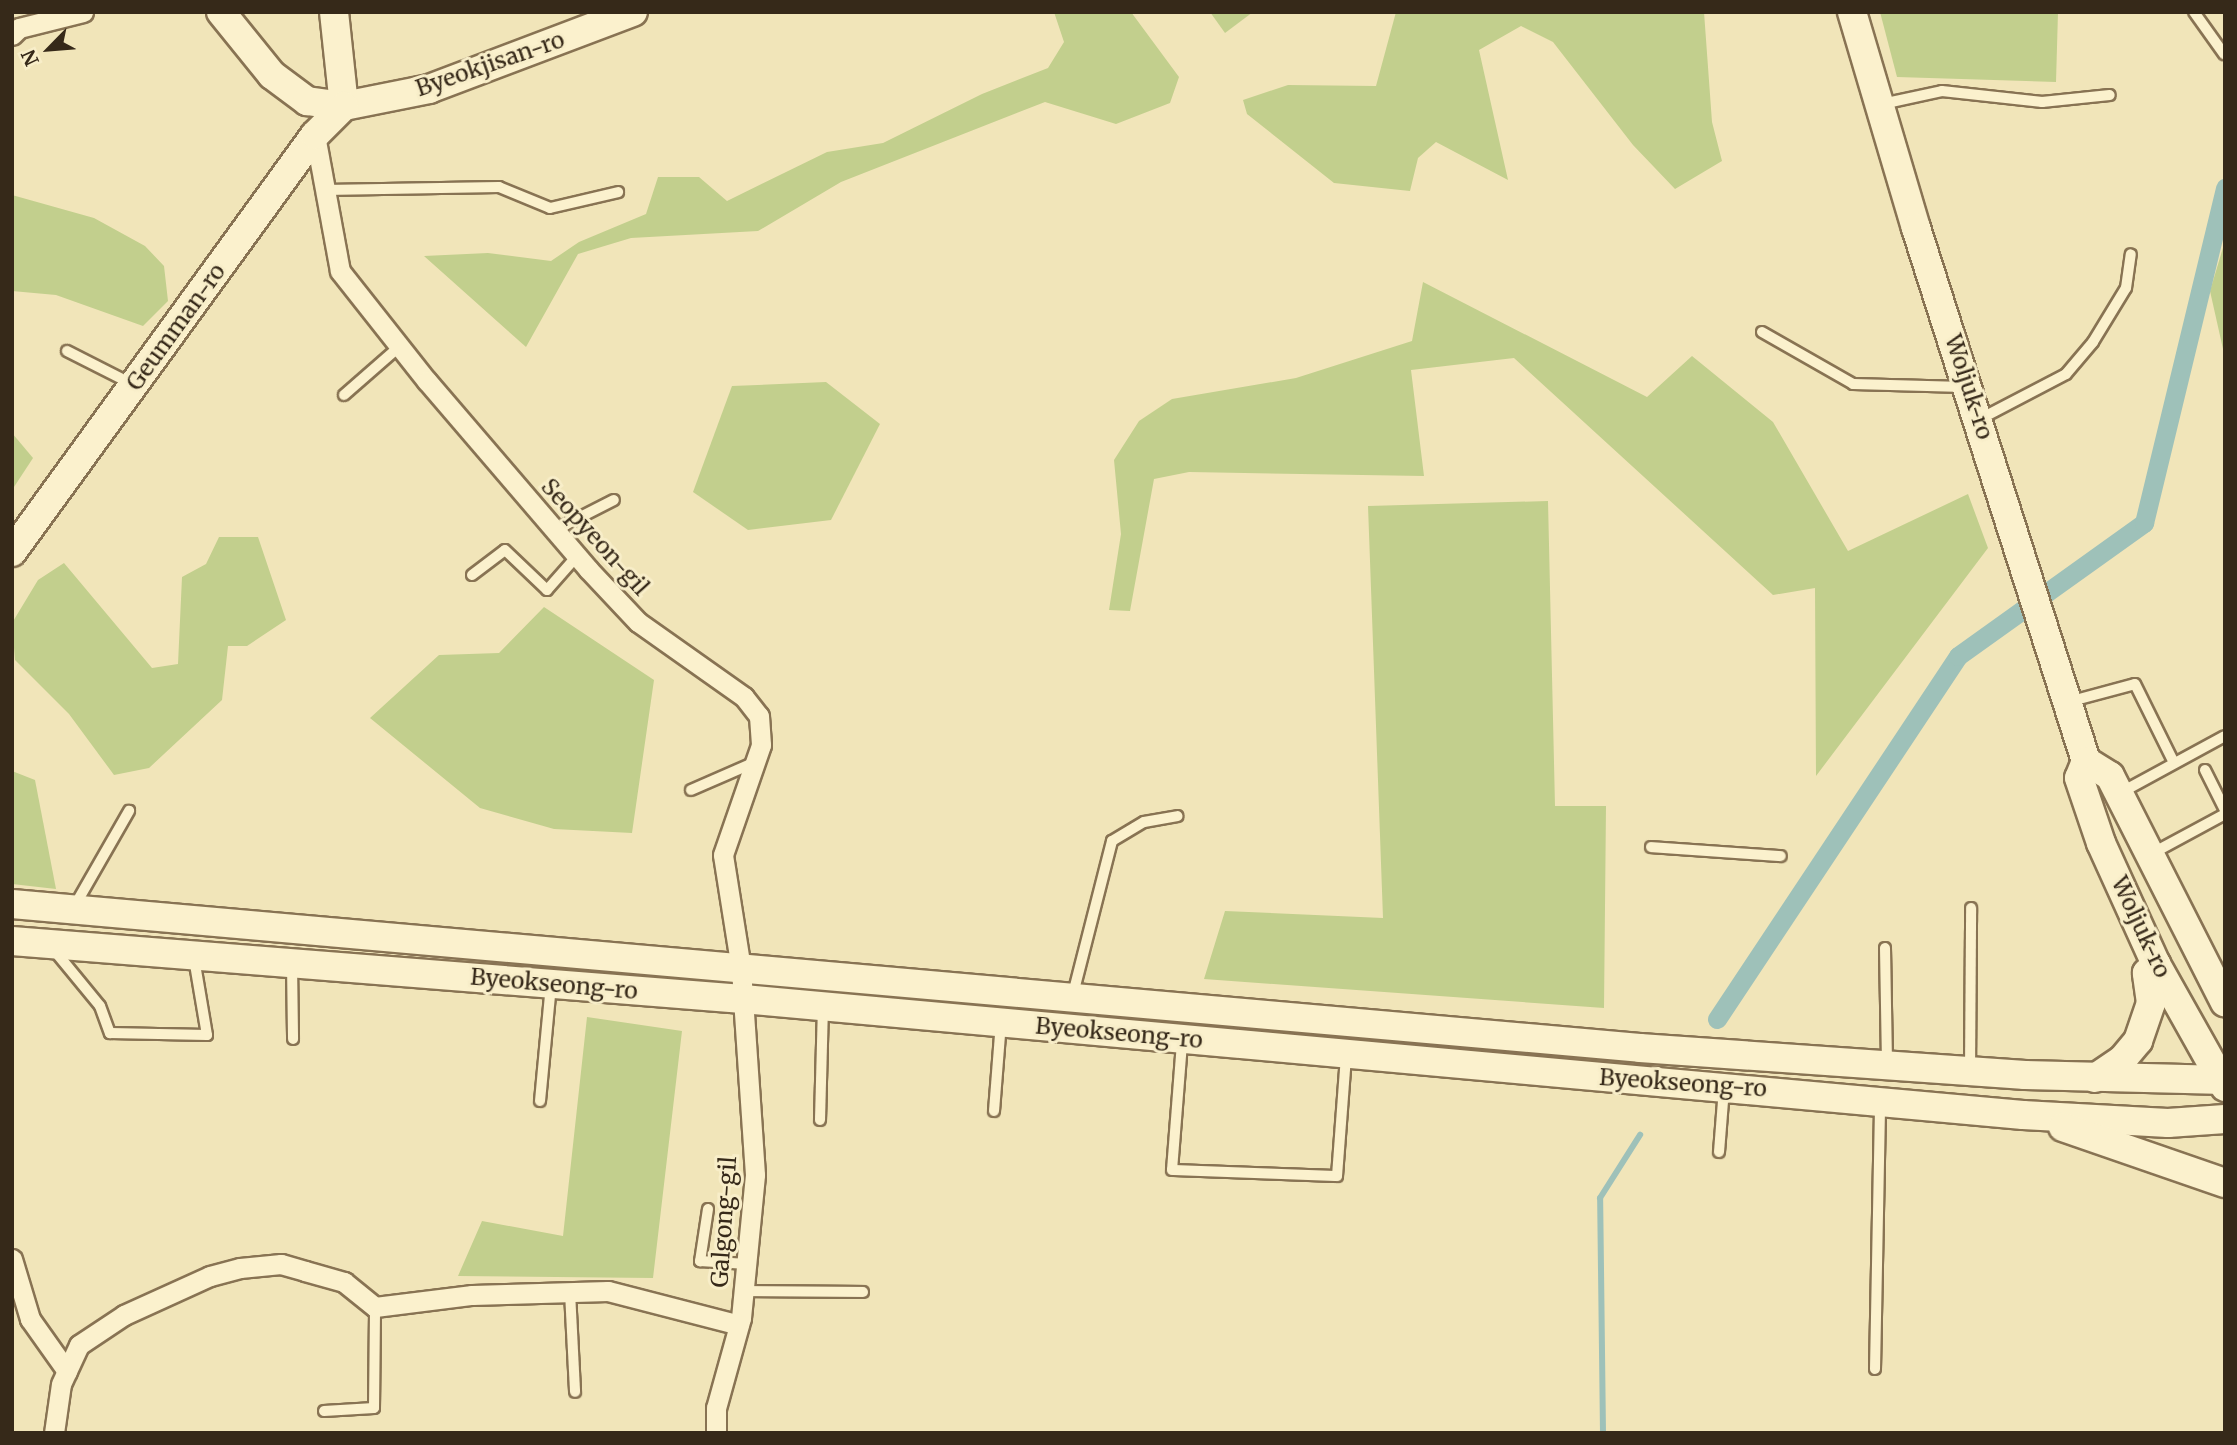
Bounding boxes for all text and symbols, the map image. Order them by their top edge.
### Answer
north arrow [14,14,84,84]
street label: Byeokjisan-ro [412,26,568,102]
text: N [16,46,44,70]
street label: Geumman-ro [121,258,231,396]
street label: Woljuk-ro [1939,331,1999,443]
street label: Seopyeon-gil [535,473,655,601]
street label: Woljuk-ro [2106,872,2176,982]
street label: Byeokseong-ro [469,963,639,1005]
street label: Byeokseong-ro [1034,1012,1204,1054]
street label: Byeokseong-ro [1598,1063,1768,1103]
street label: Galgong-gil [706,1155,742,1289]

